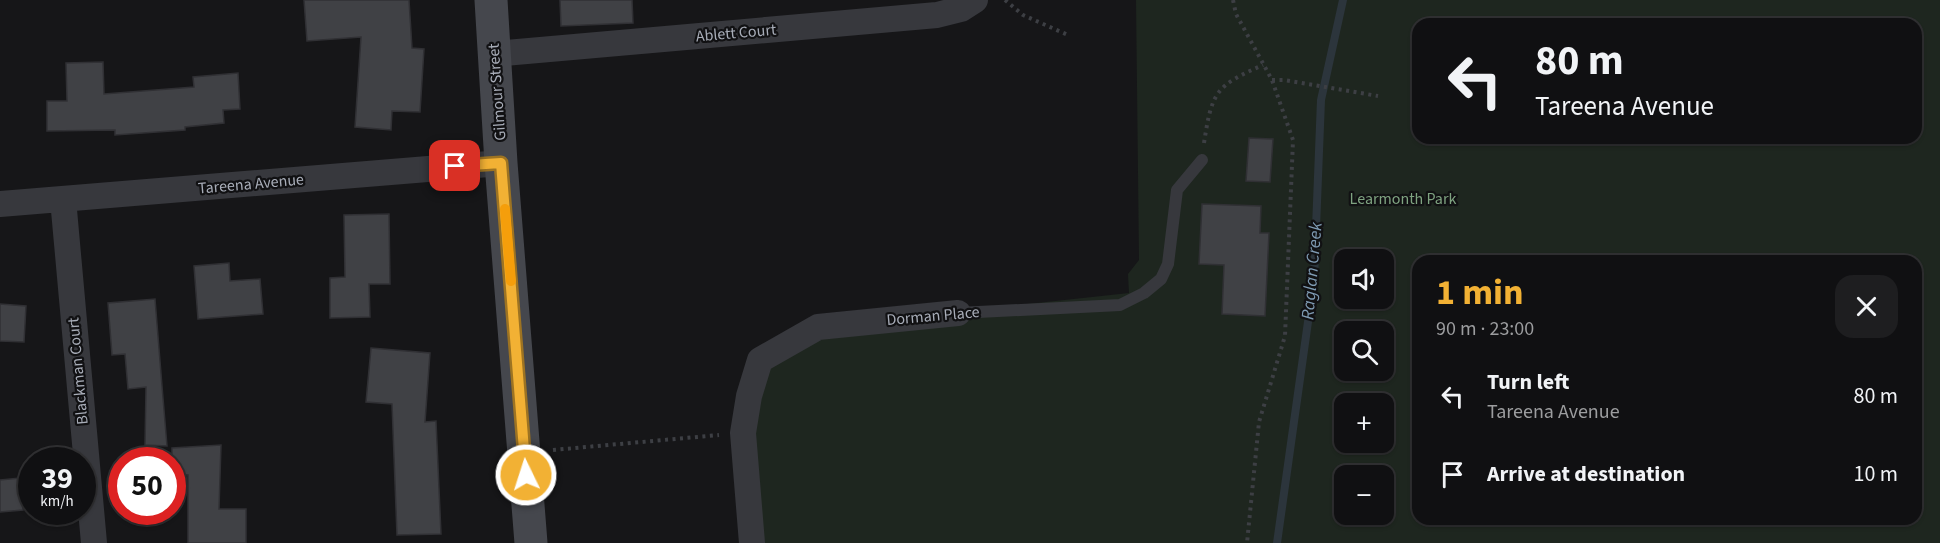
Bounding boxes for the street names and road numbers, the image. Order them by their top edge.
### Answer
street label: Ablett Court [695,18,778,47]
street label: Gilmour Street [483,42,511,141]
street label: Tareena Avenue [197,168,305,200]
street label: Dorman Place [885,301,981,331]
street label: Blackman Court [62,316,94,426]

